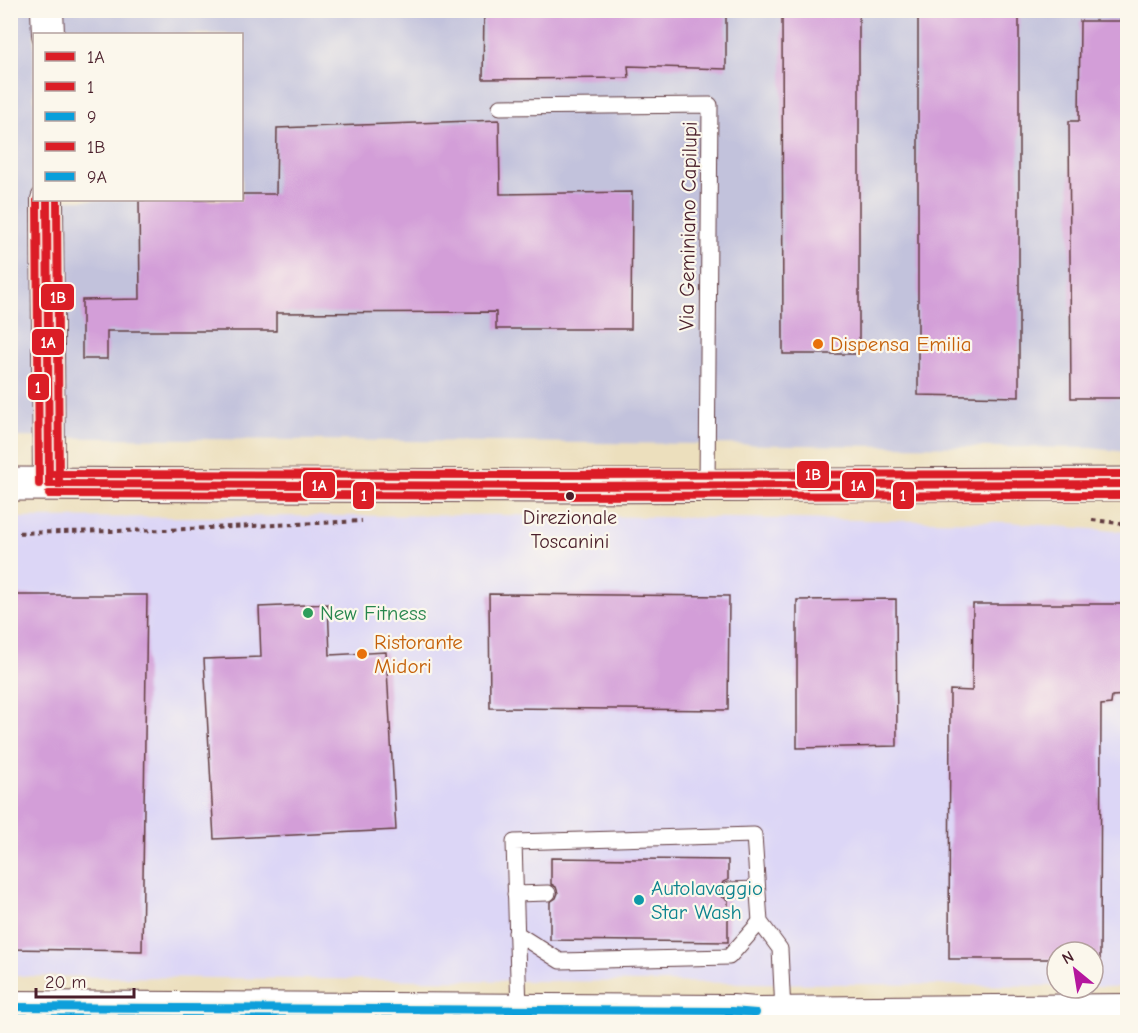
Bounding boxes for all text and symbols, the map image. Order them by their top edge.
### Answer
legend [33,33,243,201]
text: 1A [87,47,105,68]
text: 1 [87,77,94,98]
text: 9 [87,107,97,128]
street label: Via Geminiano Capilupi [674,121,702,331]
text: 1B [87,137,105,158]
text: 9A [87,167,107,188]
line badge: 1B [40,283,75,311]
text: 1B [50,289,66,307]
line badge: 1A [31,328,65,356]
place label: Dispensa Emilia [830,332,972,356]
text: 1A [40,334,56,352]
marker: Dispensa Emilia [811,337,825,351]
line badge: 1 [27,373,50,401]
text: 1 [35,379,41,397]
line badge: 1B [796,460,830,489]
text: 1B [805,466,821,484]
line badge: 1A [302,471,336,499]
line badge: 1A [841,471,875,499]
text: 1A [311,477,327,495]
text: 1A [850,477,866,495]
line badge: 1 [352,481,375,510]
line badge: 1 [892,481,915,510]
text: 1 [361,487,367,505]
text: 1 [900,487,906,505]
marker: Direzionale Toscanini [564,490,576,502]
place label: Direzionale Toscanini [523,506,617,553]
place label: New Fitness [320,601,426,625]
marker: New Fitness [301,606,315,620]
place label: Ristorante Midori [374,630,463,678]
marker: Ristorante Midori [355,647,369,661]
place label: Autolavaggio Star Wash [651,876,763,924]
marker: Autolavaggio Star Wash [632,893,646,907]
north arrow [1045,940,1105,1000]
text: N [1059,947,1077,968]
scale bar [36,961,134,999]
text: 20 m [45,972,86,993]

